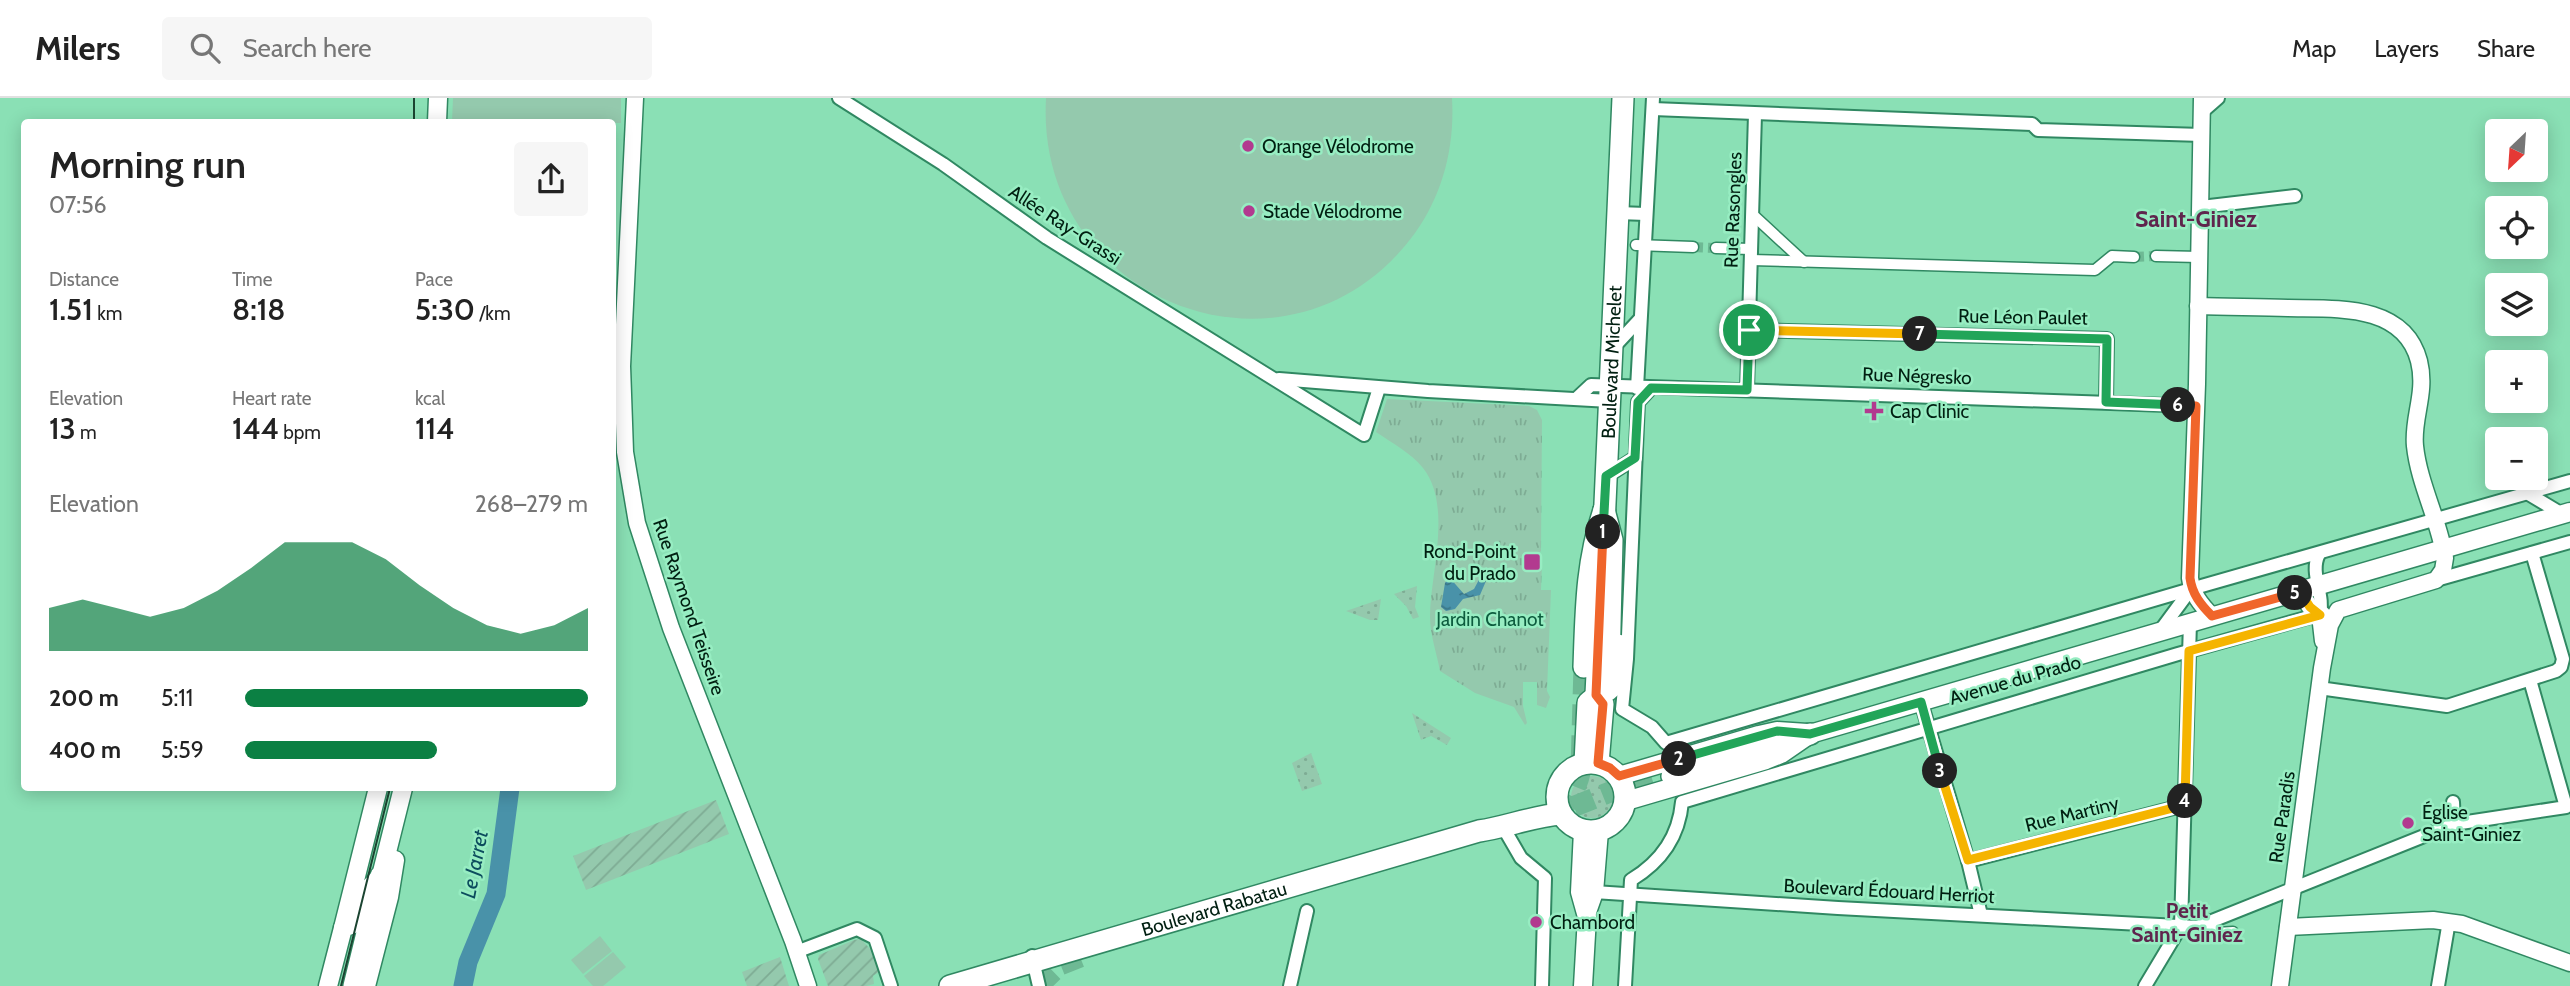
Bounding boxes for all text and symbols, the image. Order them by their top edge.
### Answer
search box [162,17,652,80]
text: Milers [35,28,120,68]
icon: search [186,29,224,67]
text: Search here [242,32,372,64]
text: Map [2292,34,2336,63]
text: Layers [2374,34,2439,63]
text: Share [2477,34,2535,63]
north arrow [2485,119,2548,182]
map controls [2485,119,2548,490]
place label: Orange Vélodrome [1262,135,1414,158]
marker: Orange Vélodrome [1240,138,1256,154]
text: Morning run [49,141,246,188]
button: share [514,142,588,216]
street label: Rue Rasongles [1719,151,1747,268]
street label: Allée Ray-Grassi [1004,180,1126,270]
text: 07:56 [49,191,107,219]
button: locate [2485,196,2548,259]
place label: Stade Vélodrome [1263,200,1402,223]
marker: Stade Vélodrome [1241,203,1257,219]
district label: Saint-Giniez [2135,205,2257,233]
text: Distance [49,268,119,291]
text: Time [232,268,272,291]
text: Pace [415,268,453,291]
button: layers [2485,273,2548,336]
street label: Boulevard Michelet [1596,285,1626,439]
text: 1.51 [49,291,93,328]
text: 8:18 [232,291,285,328]
text: 5:30 [415,291,475,328]
pin [1719,300,1779,360]
text: km [93,302,122,325]
text: /km [475,302,511,325]
street label: Rue Léon Paulet [1958,304,2089,330]
icon: arrive [1730,311,1768,349]
pin: 7 [1902,316,1938,352]
text: 7 [1915,322,1924,345]
button: + [2485,350,2548,413]
street label: Rue Négresko [1862,363,1972,389]
text: Elevation [49,387,123,410]
text: Heart rate [232,387,312,410]
text: kcal [415,387,445,410]
pin: 6 [2160,388,2196,422]
text: 6 [2172,393,2183,416]
place label: Cap Clinic [1890,400,1970,423]
marker: Cap Clinic [1864,401,1884,421]
text: 13 [49,410,76,447]
text: 144 [232,410,279,447]
text: 114 [415,410,454,447]
text: m [76,421,97,444]
text: bpm [279,421,321,444]
button: − [2485,427,2548,490]
text: Elevation [49,490,139,518]
text: 268–279 m [475,490,588,518]
pin: 1 [1586,514,1620,550]
street label: Rue Raymond Teisseire [648,516,730,698]
text: 1 [1599,520,1606,543]
place label: Rond-Point du Prado [1423,540,1517,585]
marker: Rond-Point du Prado [1522,552,1542,572]
pin: 5 [2278,575,2312,610]
text: 5 [2289,581,2300,604]
park label: Jardin Chanot [1435,608,1544,631]
street label: Avenue du Prado [1946,650,2084,710]
text: 200 m [49,684,119,712]
text: 5:11 [161,684,193,712]
text: 400 m [49,736,121,764]
text: 5:59 [161,736,204,764]
pin: 2 [1662,742,1696,776]
text: 2 [1673,747,1684,770]
pin: 3 [1923,754,1958,788]
text: 3 [1934,759,1945,782]
street label: Rue Paradis [2264,770,2300,864]
pin: 4 [2168,784,2202,818]
text: 4 [2179,789,2190,812]
street label: Rue Martiny [2023,791,2122,837]
place label: Église Saint-Giniez [2422,800,2521,846]
marker: Église Saint-Giniez [2400,815,2416,831]
water label: Le Jarret [455,827,493,900]
street label: Boulevard Édouard Herriot [1783,873,1996,908]
street label: Boulevard Rabatau [1139,877,1289,941]
district label: Petit Saint-Giniez [2131,898,2243,947]
place label: Chambord [1550,911,1635,934]
marker: Chambord [1528,914,1544,930]

